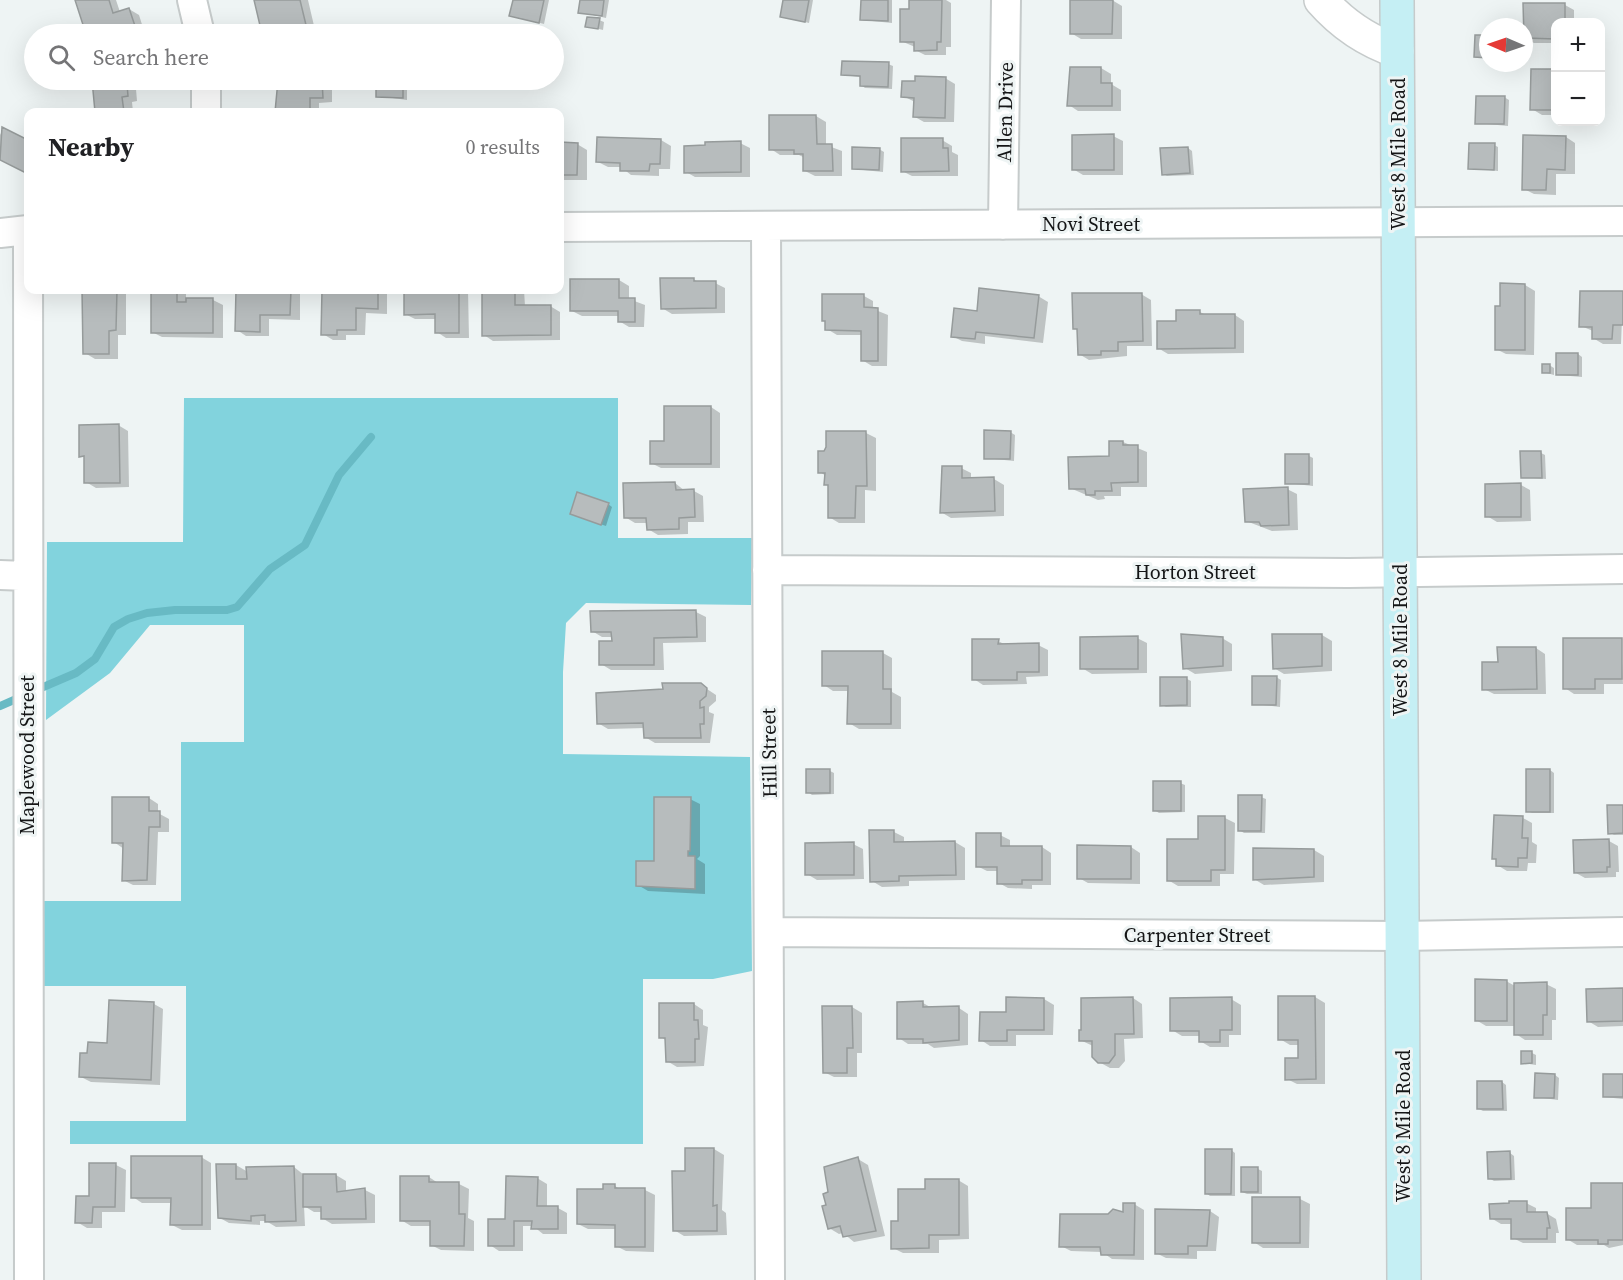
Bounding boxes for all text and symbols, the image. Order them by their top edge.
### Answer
north arrow [1479,18,1533,72]
map controls [1551,18,1605,126]
button: + [1551,18,1605,72]
search box [24,24,564,90]
icon: search [45,41,78,74]
text: Search here [93,42,209,72]
street label: Allen Drive [990,62,1020,162]
button: − [1551,72,1605,126]
street label: West 8 Mile Road [1384,77,1412,230]
text: Nearby [48,129,134,165]
text: 0 results [465,133,540,161]
street label: Novi Street [1042,210,1140,238]
street label: Horton Street [1134,558,1256,586]
street label: West 8 Mile Road [1386,563,1414,716]
street label: Maplewood Street [13,675,41,835]
street label: Hill Street [754,707,784,798]
street label: Carpenter Street [1124,921,1271,949]
street label: West 8 Mile Road [1389,1049,1417,1202]

